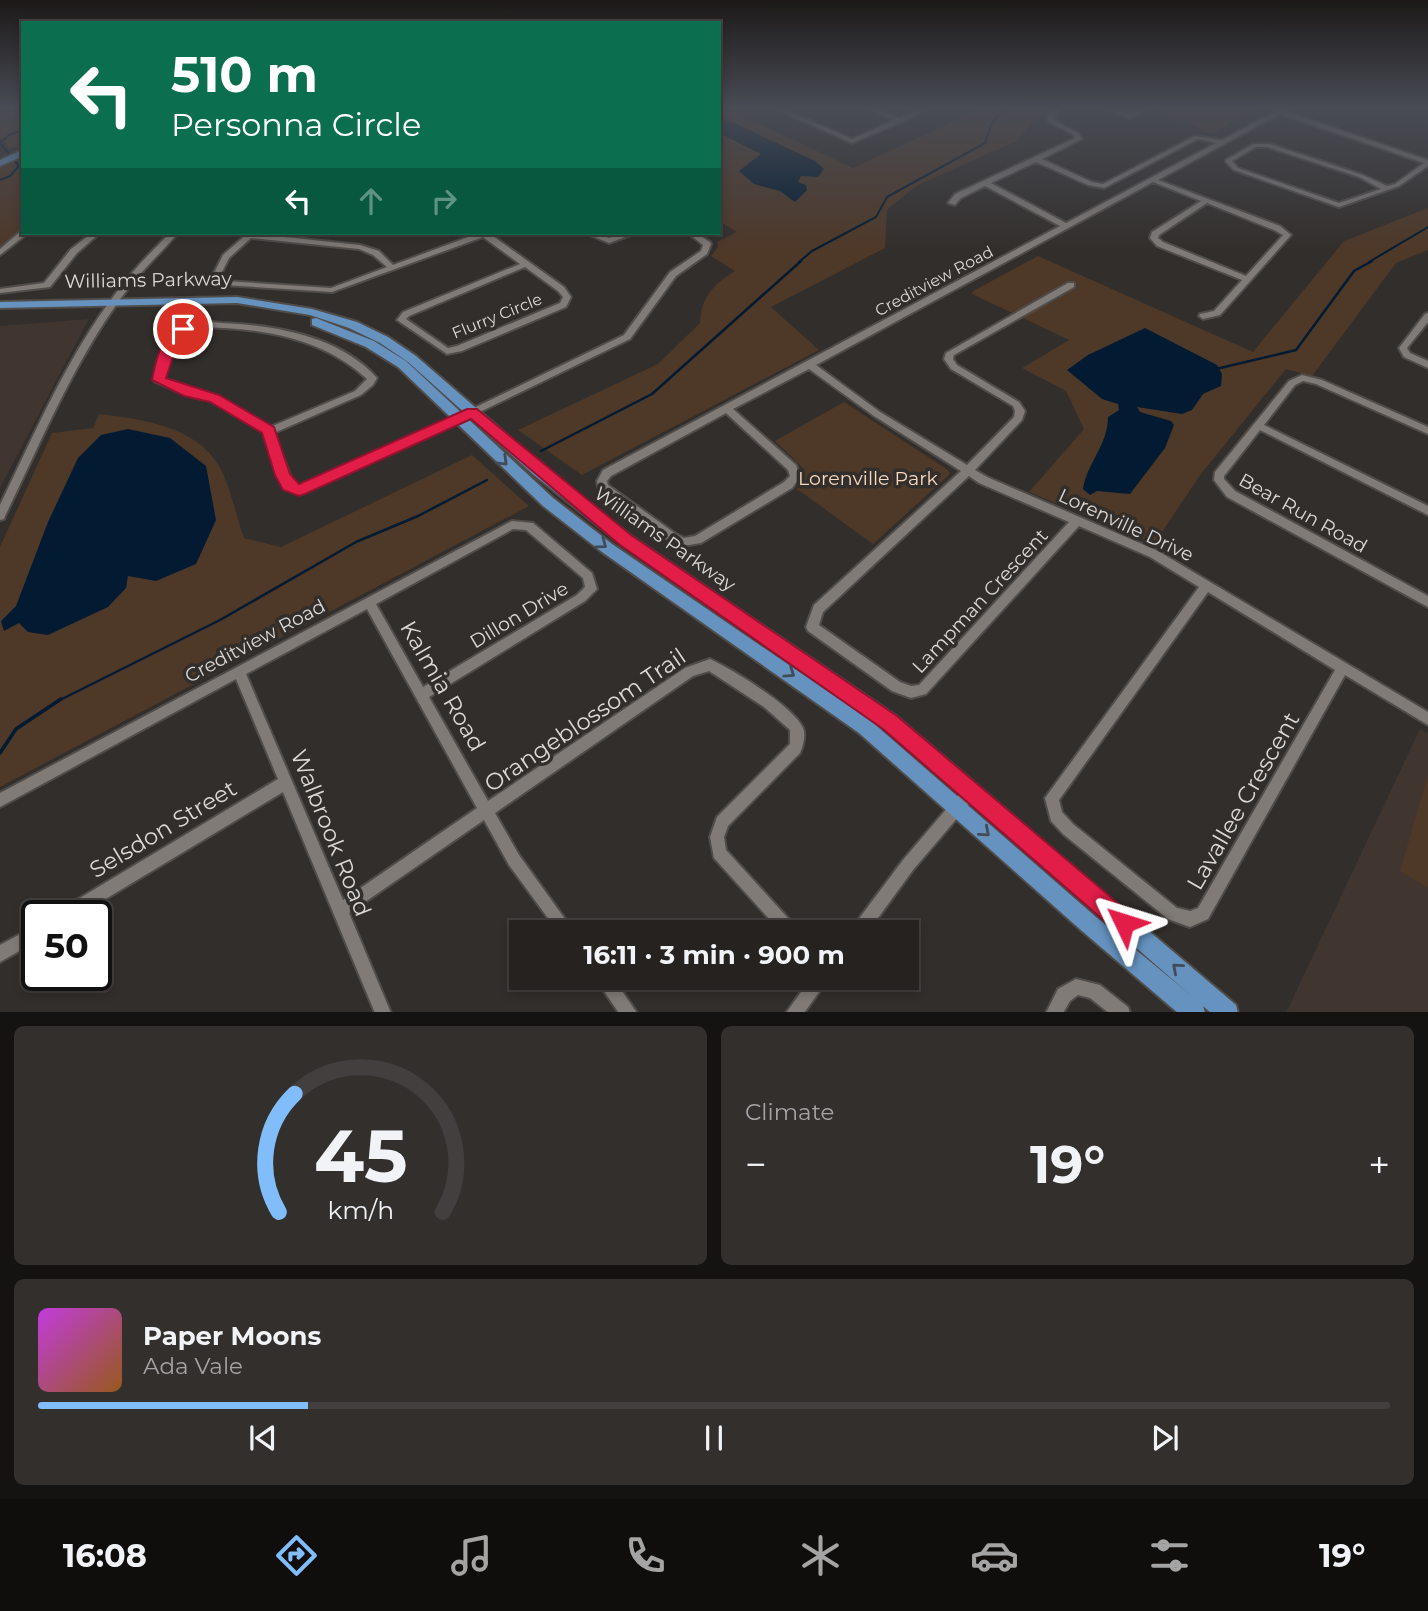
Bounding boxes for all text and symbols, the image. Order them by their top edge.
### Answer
text: 510 m [171,45,318,104]
icon: left [56,49,147,140]
text: Personna Circle [171,105,421,144]
icon: left [279,182,317,220]
icon: ahead [352,182,390,220]
icon: right [425,182,463,220]
street label: Creditview Road [872,242,996,320]
street label: Williams Parkway [64,267,232,293]
street label: Flurry Circle [449,289,545,343]
pin [153,299,213,359]
icon: arrive [164,310,202,348]
one-way arrow [495,453,508,466]
park label: Lorenville Park [798,467,939,490]
street label: Bear Run Road [1235,468,1371,558]
street label: Williams Parkway [590,482,741,597]
street label: Lorenville Drive [1055,484,1197,566]
street label: Lampman Crescent [907,524,1053,678]
one-way arrow [594,536,607,548]
street label: Dillon Drive [466,577,572,653]
street label: Creditview Road [181,594,329,688]
street label: Kalmia Road [394,616,492,756]
street label: Orangeblossom Trail [479,642,691,798]
one-way arrow [782,665,795,677]
street label: Lavallee Crescent [1181,707,1305,895]
street label: Walbrook Road [285,746,377,920]
street label: Selsdon Street [84,774,242,884]
one-way arrow [976,824,989,836]
position arrow [1087,886,1161,960]
speed limit sign: 50 [21,900,112,991]
text: 16:11 · 3 min · 900 m [583,939,845,971]
one-way arrow [1172,964,1185,976]
text: Climate [745,1098,834,1126]
text: 45 [314,1112,407,1200]
text: 19° [1030,1133,1105,1196]
text: − [745,1141,767,1188]
text: + [1368,1141,1390,1188]
text: km/h [327,1194,394,1224]
text: Paper Moons [143,1320,321,1352]
text: Ada Vale [143,1352,243,1380]
icon: previous [244,1419,282,1457]
icon: pause [695,1419,733,1457]
icon: next [1146,1419,1184,1457]
icon: directions [272,1531,321,1580]
icon: music [447,1531,496,1580]
icon: phone [621,1531,670,1580]
icon: climate [796,1531,845,1580]
icon: car [970,1531,1019,1580]
icon: filters [1145,1531,1194,1580]
text: 16:08 [63,1536,147,1575]
text: 19° [1319,1536,1365,1575]

